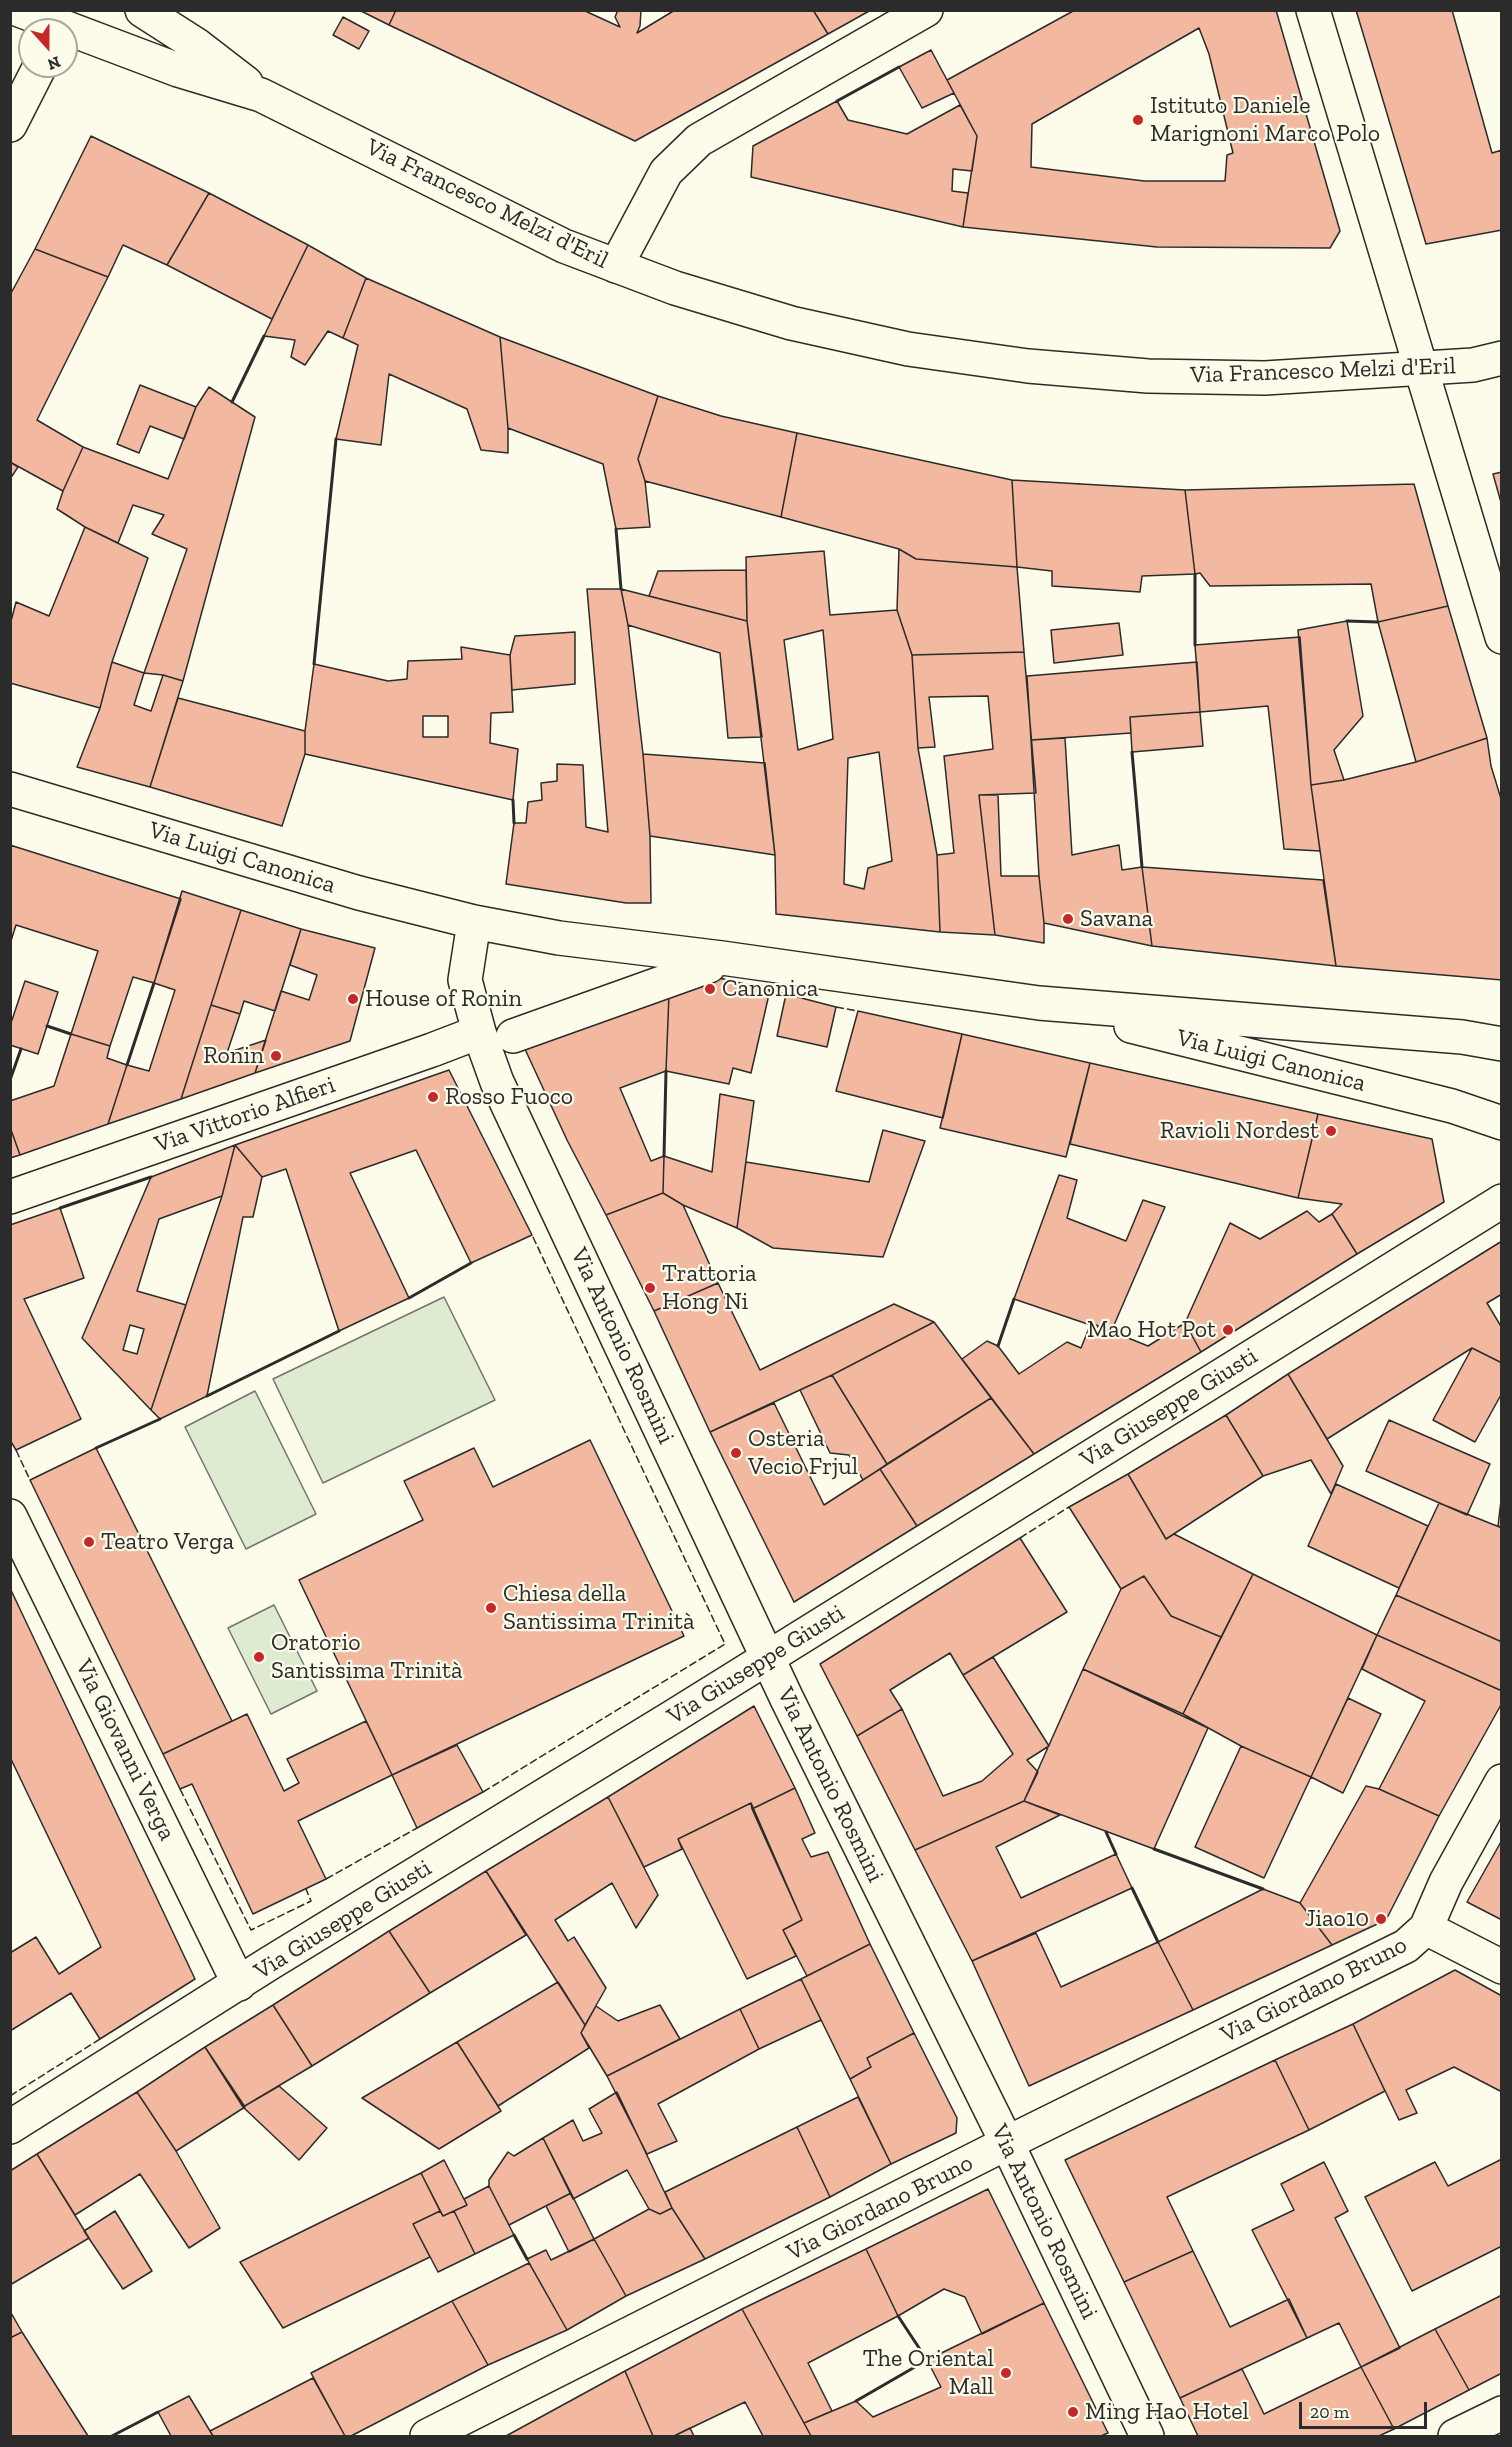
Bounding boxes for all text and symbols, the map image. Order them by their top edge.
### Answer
north arrow [18,18,78,78]
text: N [45,52,63,74]
place label: Istituto Daniele Marignoni Marco Polo [1150,92,1380,148]
marker: Istituto Daniele Marignoni Marco Polo [1131,113,1145,127]
street label: Via Francesco Melzi d'Eril [361,133,613,275]
street label: Via Francesco Melzi d'Eril [1190,352,1456,390]
street label: Via Luigi Canonica [145,816,339,900]
place label: Savana [1080,905,1153,933]
marker: Savana [1061,912,1075,926]
place label: Canonica [722,975,818,1003]
marker: Canonica [703,982,717,996]
place label: House of Ronin [365,985,522,1013]
marker: House of Ronin [346,992,360,1006]
street label: Via Luigi Canonica [1174,1024,1368,1098]
place label: Ronin [203,1042,264,1070]
marker: Ronin [269,1049,283,1063]
street label: Via Vittorio Alfieri [151,1071,339,1159]
place label: Rosso Fuoco [445,1083,573,1111]
marker: Rosso Fuoco [426,1090,440,1104]
place label: Ravioli Nordest [1160,1117,1319,1145]
marker: Ravioli Nordest [1324,1124,1338,1138]
street label: Via Antonio Rosmini [564,1243,680,1449]
place label: Trattoria Hong Ni [662,1260,757,1316]
marker: Trattoria Hong Ni [643,1281,657,1295]
place label: Mao Hot Pot [1087,1316,1216,1344]
marker: Mao Hot Pot [1221,1323,1235,1337]
street label: Via Giuseppe Giusti [1075,1342,1263,1474]
place label: Osteria Vecio Frjul [748,1425,858,1481]
marker: Osteria Vecio Frjul [729,1446,743,1460]
place label: Teatro Verga [101,1528,234,1556]
marker: Teatro Verga [82,1535,96,1549]
place label: Chiesa della Santissima Trinità [503,1580,695,1636]
street label: Via Giuseppe Giusti [662,1599,850,1731]
marker: Chiesa della Santissima Trinità [484,1601,498,1615]
place label: Oratorio Santissima Trinità [271,1629,463,1685]
marker: Oratorio Santissima Trinità [252,1650,266,1664]
street label: Via Giovanni Verga [69,1655,181,1845]
street label: Via Antonio Rosmini [770,1683,890,1887]
street label: Via Giuseppe Giusti [249,1854,437,1986]
place label: Jiao10 [1305,1905,1369,1933]
marker: Jiao10 [1374,1912,1388,1926]
street label: Via Giordano Bruno [1216,1931,1412,2049]
street label: Via Antonio Rosmini [984,2120,1104,2324]
street label: Via Giordano Bruno [782,2149,978,2267]
place label: The Oriental Mall [863,2345,994,2401]
marker: The Oriental Mall [999,2366,1013,2380]
scale bar [1302,2390,1430,2428]
place label: Ming Hao Hotel [1085,2398,1249,2426]
text: 20 m [1310,2401,1349,2423]
marker: Ming Hao Hotel [1066,2405,1080,2419]

